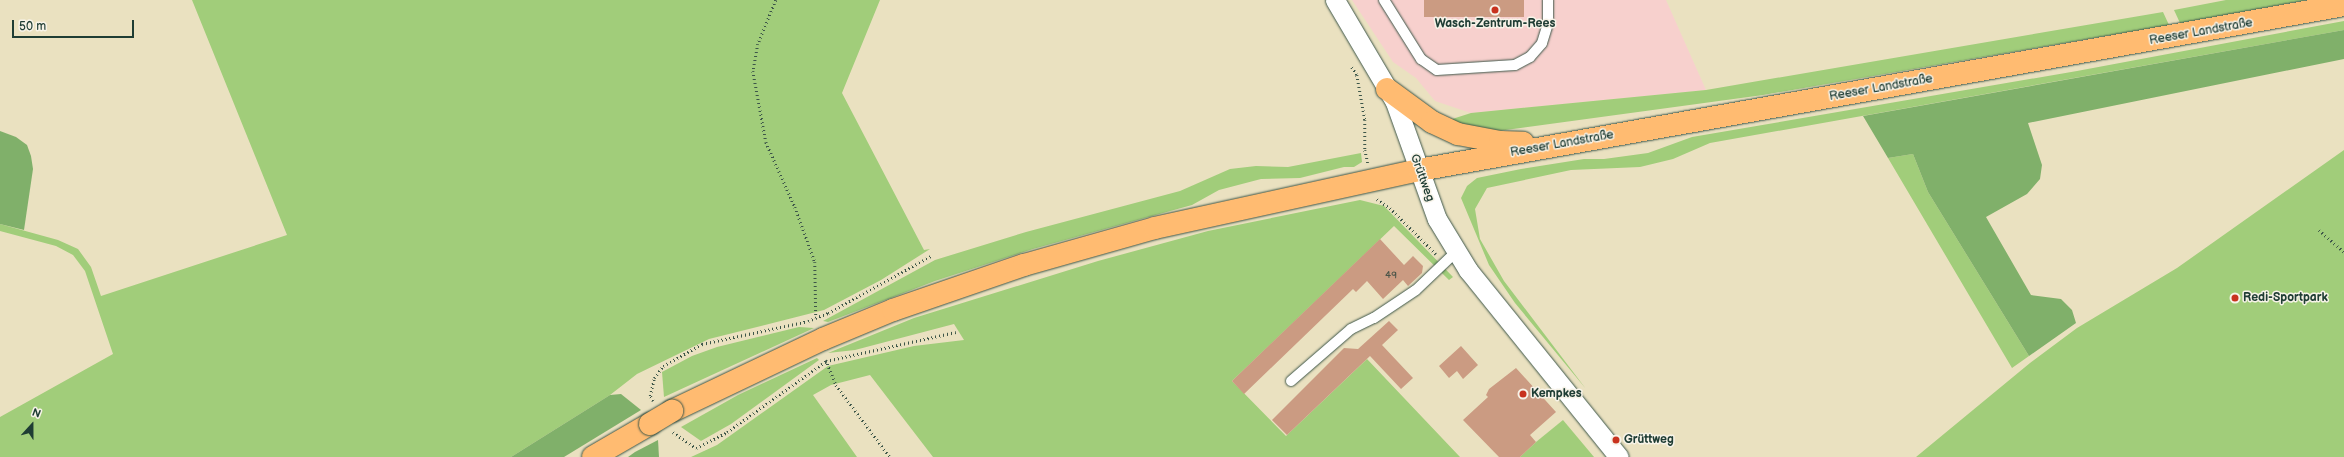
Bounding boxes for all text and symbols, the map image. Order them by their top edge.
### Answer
marker: Wasch-Zentrum-Rees [1490,5,1500,15]
scale bar [14,12,136,38]
street label: Reeser Landstraße [2148,16,2254,48]
place label: Wasch-Zentrum-Rees [1435,17,1555,31]
text: 50 m [19,19,46,34]
street label: Reeser Landstraße [1828,72,1934,104]
street label: Reeser Landstraße [1509,128,1615,160]
street label: Grüttweg [1407,152,1437,204]
house number: 49 [1385,270,1397,282]
place label: Redi-Sportpark [2243,291,2328,305]
marker: Redi-Sportpark [2230,293,2240,303]
place label: Kempkes [1531,387,1582,401]
marker: Kempkes [1518,389,1528,399]
north arrow [12,405,52,445]
text: N [30,406,43,421]
place label: Grüttweg [1624,433,1674,447]
marker: Grüttweg [1611,435,1621,445]

